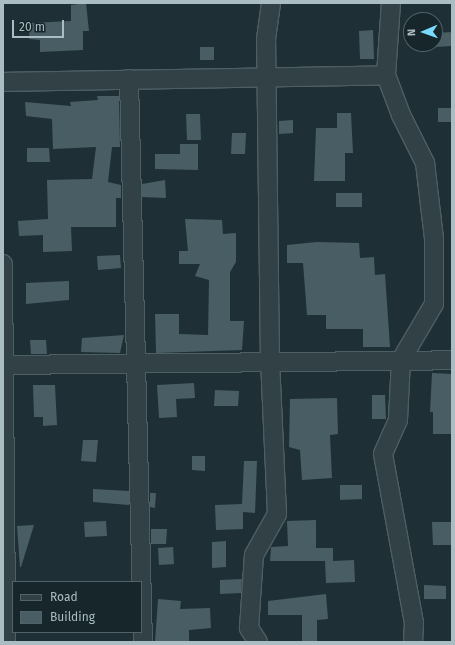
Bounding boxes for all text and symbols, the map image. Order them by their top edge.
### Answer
scale bar [14,12,66,38]
north arrow [403,12,443,52]
text: 20 m [19,20,45,34]
text: N [405,29,418,36]
legend [12,581,142,633]
text: Road [50,590,78,604]
text: Building [50,610,95,624]

